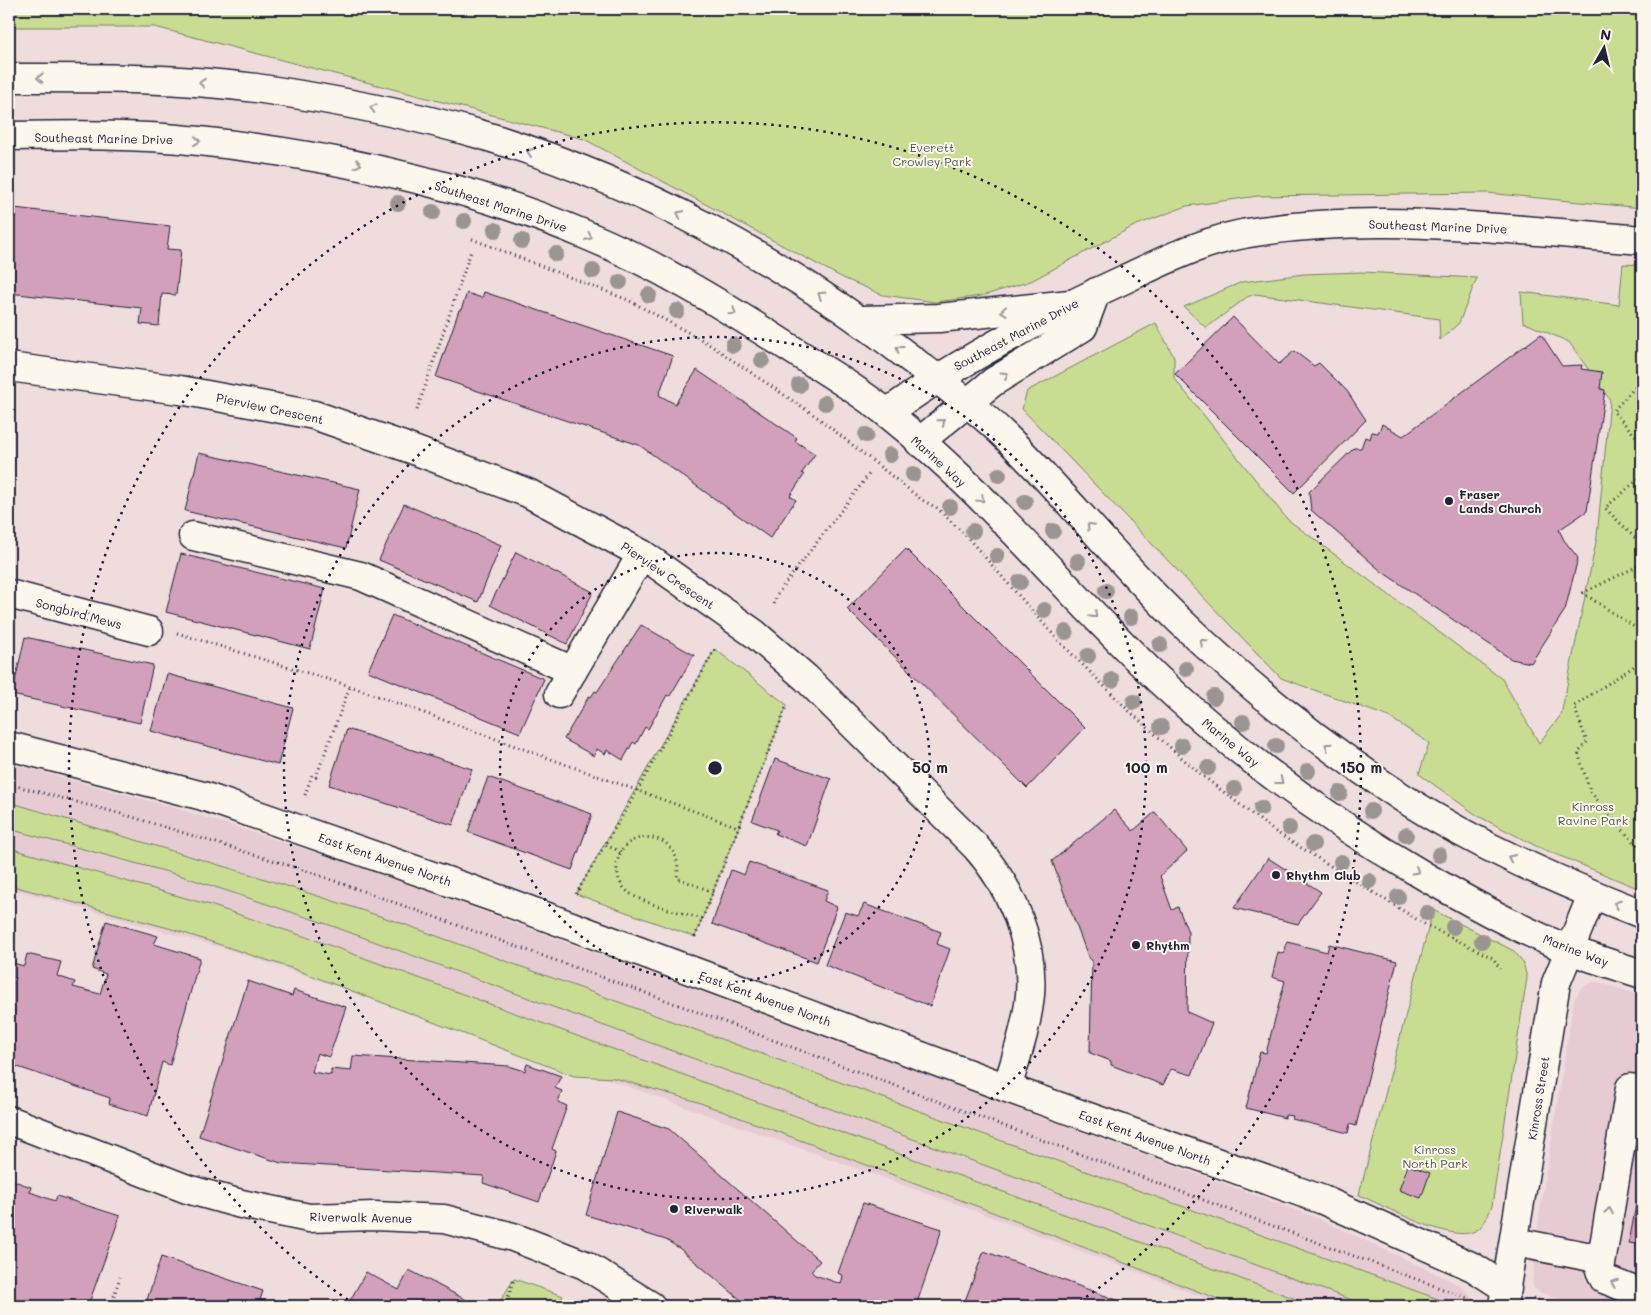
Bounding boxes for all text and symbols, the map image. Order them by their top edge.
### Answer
north arrow [1578,22,1628,72]
text: N [1599,24,1612,45]
one-way arrow [36,73,44,83]
one-way arrow [198,78,206,89]
one-way arrow [369,103,378,114]
street label: Southeast Marine Drive [35,129,173,147]
one-way arrow [194,135,202,146]
park label: Everett Crowley Park [893,139,971,169]
one-way arrow [526,148,534,158]
one-way arrow [354,159,362,169]
street label: Southeast Marine Drive [433,177,569,235]
one-way arrow [676,210,685,220]
street label: Southeast Marine Drive [1368,216,1508,236]
one-way arrow [584,230,593,241]
one-way arrow [817,291,826,301]
street label: Southeast Marine Drive [951,294,1081,374]
one-way arrow [728,305,737,315]
one-way arrow [1000,305,1008,316]
one-way arrow [896,347,905,355]
one-way arrow [1000,371,1009,381]
street label: Pierview Crescent [215,389,325,427]
one-way arrow [937,419,946,428]
street label: Marine Way [908,432,970,490]
place label: Fraser Lands Church [1459,486,1541,516]
one-way arrow [975,493,984,502]
marker: Fraser Lands Church [1443,495,1455,507]
one-way arrow [1087,522,1096,531]
street label: Pierview Crescent [618,538,718,612]
street label: Songbird Mews [34,594,124,632]
one-way arrow [1088,610,1097,619]
one-way arrow [1200,639,1209,648]
street label: Marine Way [1199,714,1263,770]
one-way arrow [1324,743,1333,753]
text: 50 m [912,757,948,777]
text: 100 m [1124,757,1168,777]
text: 150 m [1340,757,1382,777]
centre of rings [706,759,724,777]
one-way arrow [1274,776,1283,784]
park label: Kinross Ravine Park [1558,798,1628,828]
street label: East Kent Avenue North [317,829,454,889]
one-way arrow [1507,853,1516,864]
one-way arrow [1410,865,1419,875]
place label: Rhythm Club [1286,867,1361,883]
marker: Rhythm Club [1270,869,1282,881]
one-way arrow [1613,900,1622,911]
street label: Marine Way [1541,930,1611,970]
place label: Rhythm [1146,937,1190,953]
marker: Rhythm [1130,939,1142,951]
street label: East Kent Avenue North [697,967,833,1029]
street label: Kinross Street [1523,1055,1553,1141]
street label: East Kent Avenue North [1077,1106,1213,1168]
park label: Kinross North Park [1402,1141,1468,1171]
place label: Riverwalk [684,1201,743,1217]
marker: Riverwalk [668,1203,680,1215]
one-way arrow [1603,1207,1613,1215]
street label: Riverwalk Avenue [310,1208,412,1226]
one-way arrow [1610,1278,1618,1288]

